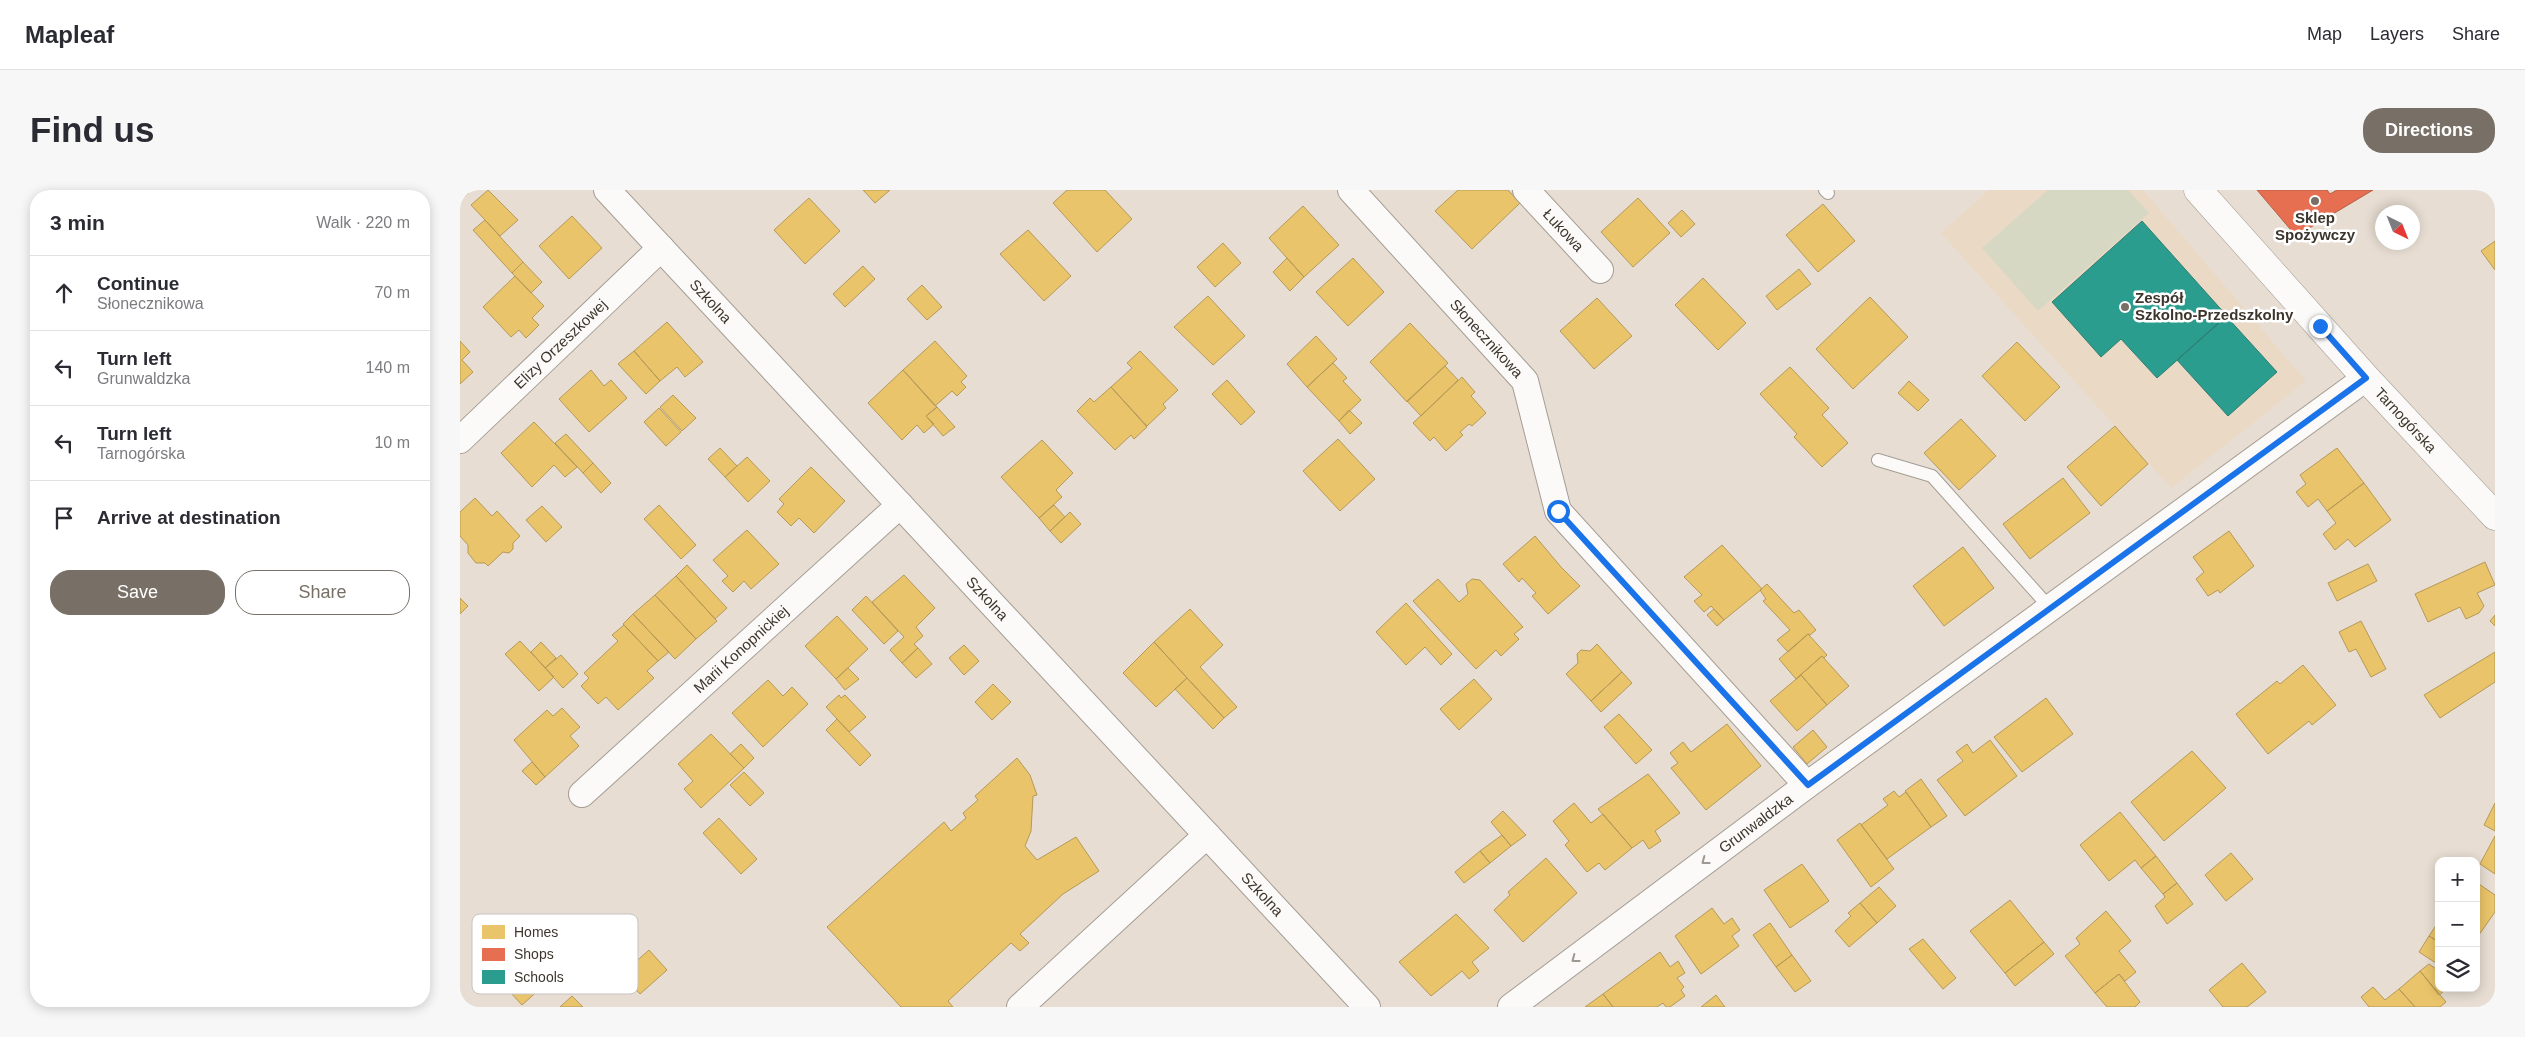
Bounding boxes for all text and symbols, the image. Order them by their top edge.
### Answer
text: Mapleaf [25,21,114,48]
text: Map [2307,24,2342,44]
text: Layers [2370,24,2424,44]
text: Share [2452,24,2500,44]
button: Directions [2363,108,2495,153]
text: Find us [30,110,154,149]
marker: Sklep Spożywczy [2309,195,2321,207]
street label: Łukowa [1540,205,1588,255]
north arrow [2375,205,2420,250]
place label: Sklep Spożywczy [2275,209,2356,243]
text: 3 min [50,211,105,234]
text: Walk · 220 m [316,214,410,231]
text: Continue [97,273,179,294]
street label: Szkolna [686,276,736,327]
icon: ahead [50,279,78,307]
text: 70 m [374,284,410,301]
place label: Zespół Szkolno-Przedszkolny [2135,289,2294,323]
text: Słonecznikowa [97,295,204,312]
street label: Elizy Orzeszkowej [510,295,610,392]
street label: Słonecznikowa [1447,296,1527,381]
marker: Zespół Szkolno-Przedszkolny [2119,301,2131,313]
route end [2309,315,2332,338]
text: Turn left [97,348,172,369]
icon: left [50,354,78,382]
text: 140 m [366,359,410,376]
text: Grunwaldzka [97,370,190,387]
street label: Tarnogórska [2371,384,2441,456]
text: Turn left [97,423,172,444]
icon: left [50,429,78,457]
text: 10 m [374,434,410,451]
text: Tarnogórska [97,445,185,462]
route start [1547,500,1570,523]
icon: arrive [50,504,78,532]
text: Arrive at destination [97,507,281,528]
button: Save [50,570,225,615]
button: Share [235,570,410,615]
street label: Szkolna [963,573,1012,624]
street label: Marii Konopnickiej [690,602,792,696]
street label: Grunwaldzka [1715,790,1796,856]
one-way arrow [1702,856,1711,864]
map controls [2435,857,2480,992]
button: + [2435,857,2480,902]
street label: Szkolna [1238,869,1287,920]
button: − [2435,902,2480,947]
legend [472,914,638,994]
text: Homes [514,924,558,940]
text: Shops [514,946,554,962]
button: layers [2435,947,2480,992]
one-way arrow [1571,953,1581,962]
text: Schools [514,969,564,985]

